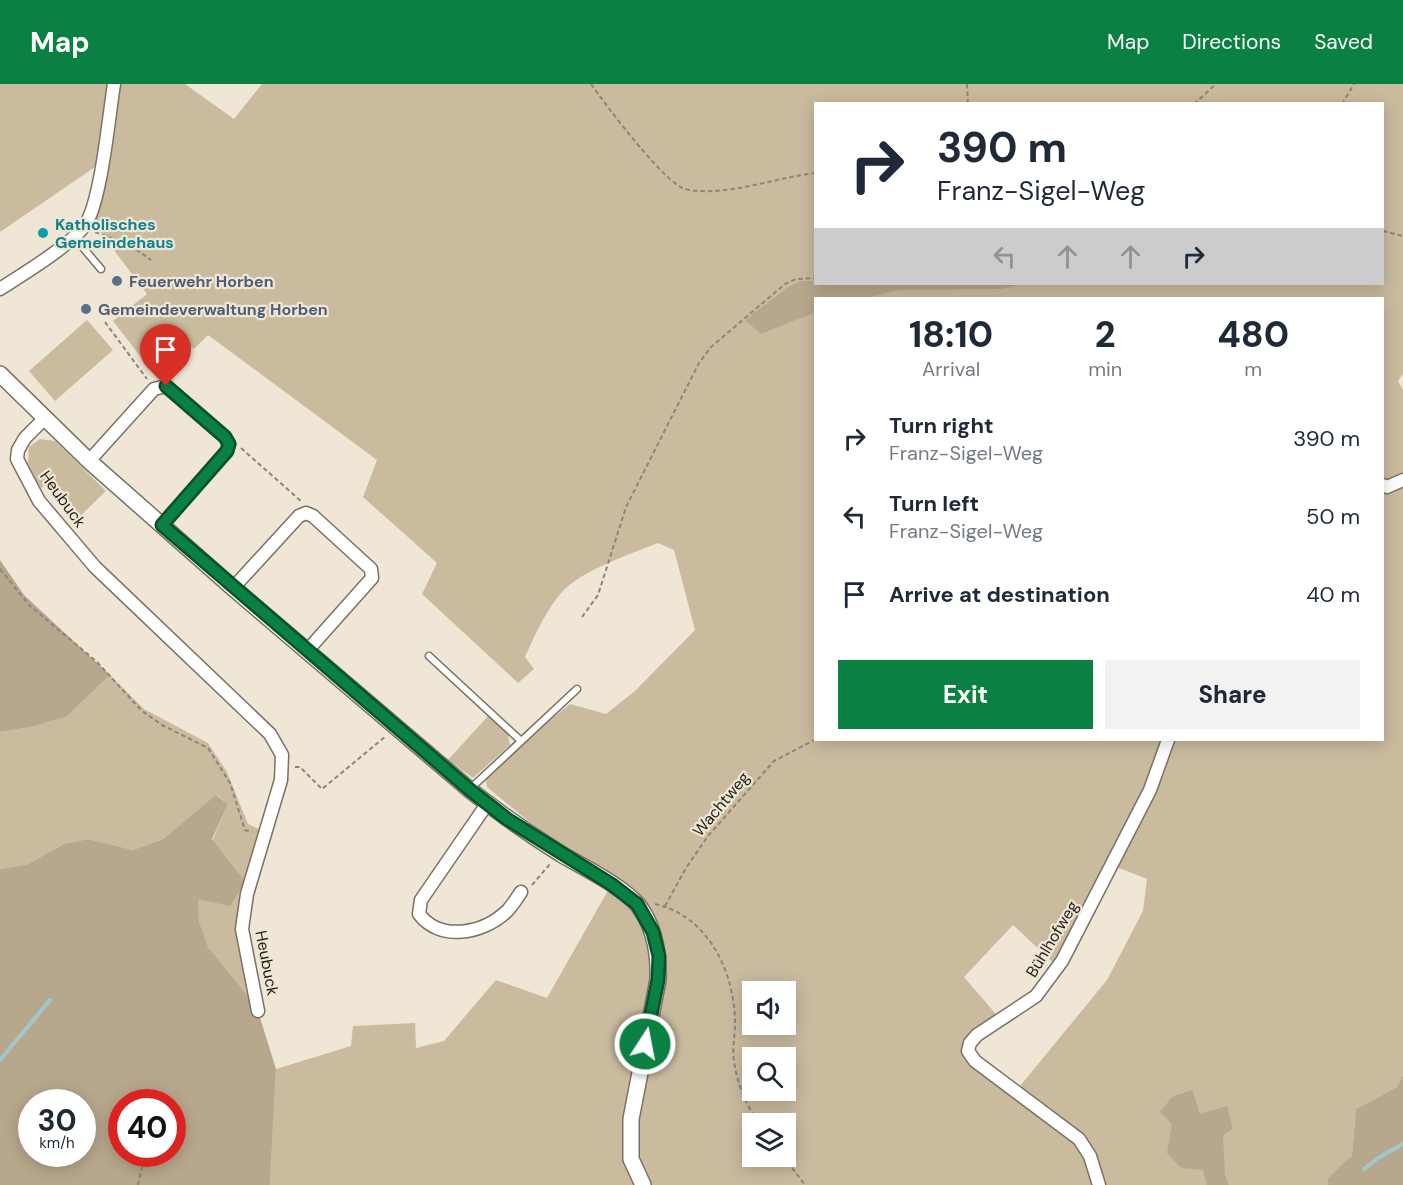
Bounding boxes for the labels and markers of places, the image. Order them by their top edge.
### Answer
place label: Katholisches Gemeindehaus [55,214,174,253]
marker: Katholisches Gemeindehaus [36,226,50,240]
place label: Feuerwehr Horben [129,271,274,292]
marker: Feuerwehr Horben [110,274,124,288]
place label: Gemeindeverwaltung Horben [98,299,328,320]
marker: Gemeindeverwaltung Horben [79,302,93,316]
pin [140,324,191,386]

